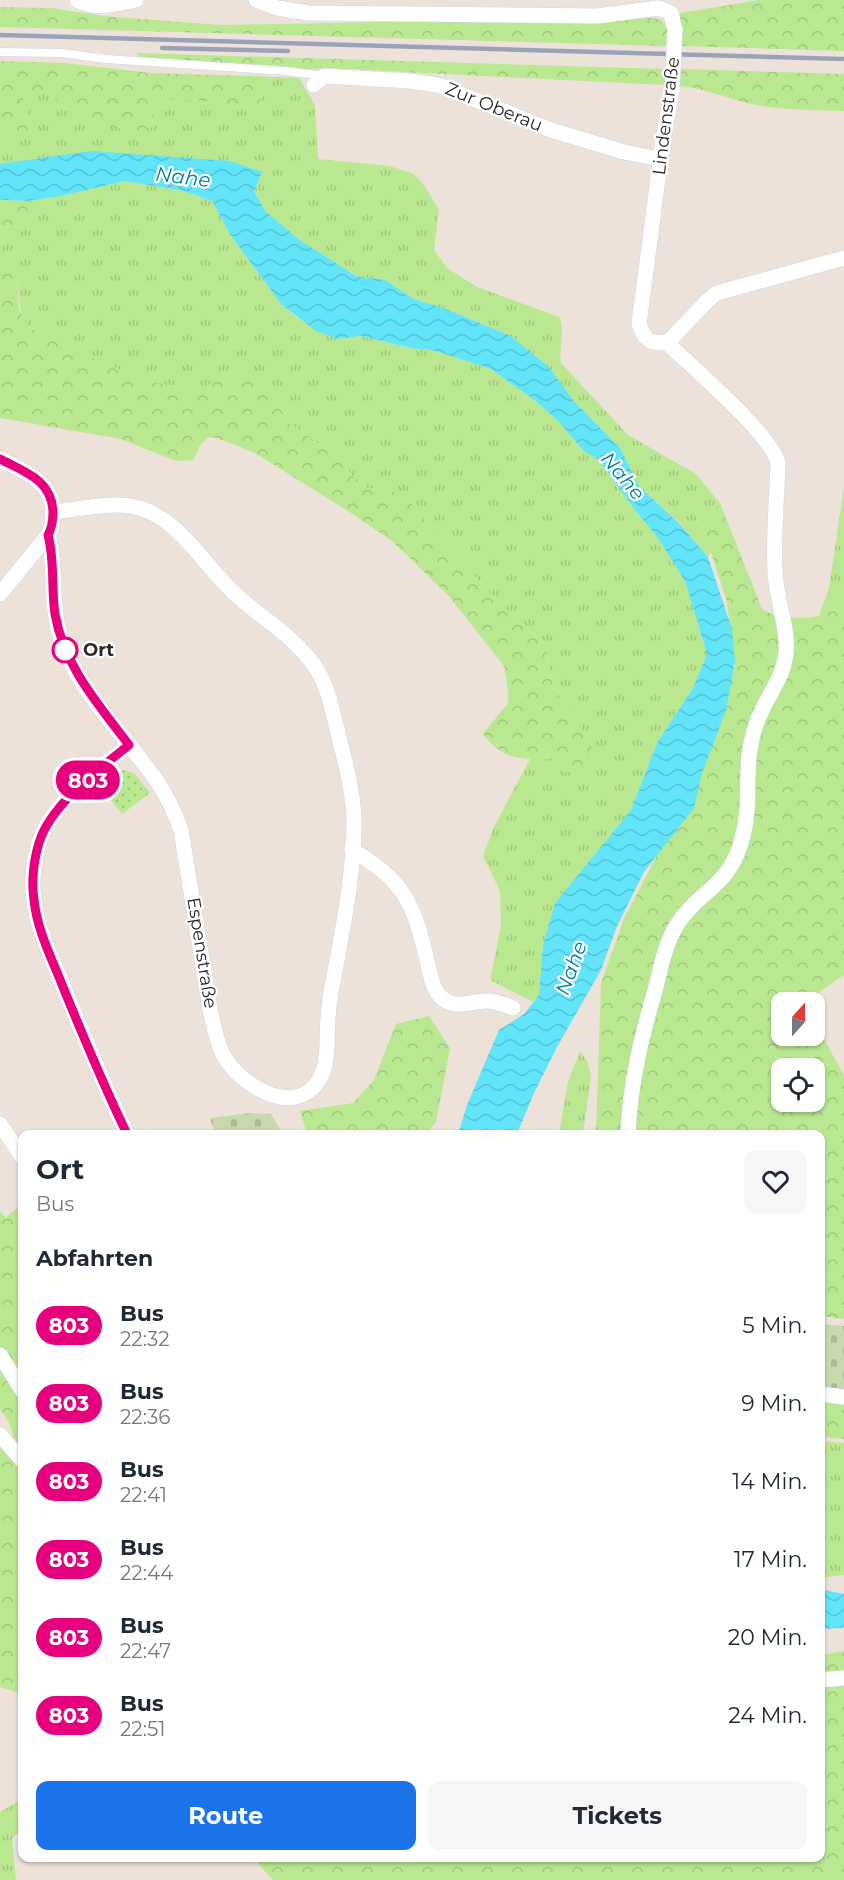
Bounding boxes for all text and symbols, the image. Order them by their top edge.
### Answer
street label: Lindenstraße [648,56,684,176]
street label: Zur Oberau [442,78,546,136]
water label: Nahe [154,162,212,192]
water label: Nahe [596,447,650,505]
marker: Ort [52,637,78,663]
place label: Ort [83,639,114,661]
line badge: 803 [54,760,122,800]
text: 803 [68,768,108,793]
street label: Espenstraße [182,896,222,1010]
water label: Nahe [550,938,592,998]
north arrow [771,992,825,1046]
map controls [771,992,825,1112]
button: locate [771,1058,825,1112]
button: heart [744,1150,807,1213]
text: Ort [36,1152,84,1186]
text: Bus [36,1192,74,1216]
text: Abfahrten [36,1245,153,1272]
text: Bus [120,1300,164,1327]
text: 5 Min. [742,1312,807,1339]
text: 803 [49,1313,89,1338]
text: 22:32 [120,1327,170,1351]
text: Bus [120,1378,164,1405]
text: 9 Min. [741,1390,807,1417]
text: 803 [49,1391,89,1416]
text: 22:36 [120,1405,170,1429]
text: Bus [120,1456,164,1483]
text: 14 Min. [732,1468,807,1495]
text: 803 [49,1469,89,1494]
text: 22:41 [120,1483,167,1507]
text: Bus [120,1534,164,1561]
text: 17 Min. [734,1546,807,1573]
text: 803 [49,1547,89,1572]
text: 22:44 [120,1561,173,1585]
text: Bus [120,1612,164,1639]
text: 20 Min. [728,1624,807,1651]
text: 803 [49,1625,89,1650]
text: 22:47 [120,1639,171,1663]
text: Bus [120,1690,164,1717]
text: 24 Min. [728,1702,807,1729]
text: 803 [49,1703,89,1728]
text: 22:51 [120,1717,166,1741]
button: Route [36,1781,416,1850]
button: Tickets [428,1781,807,1850]

